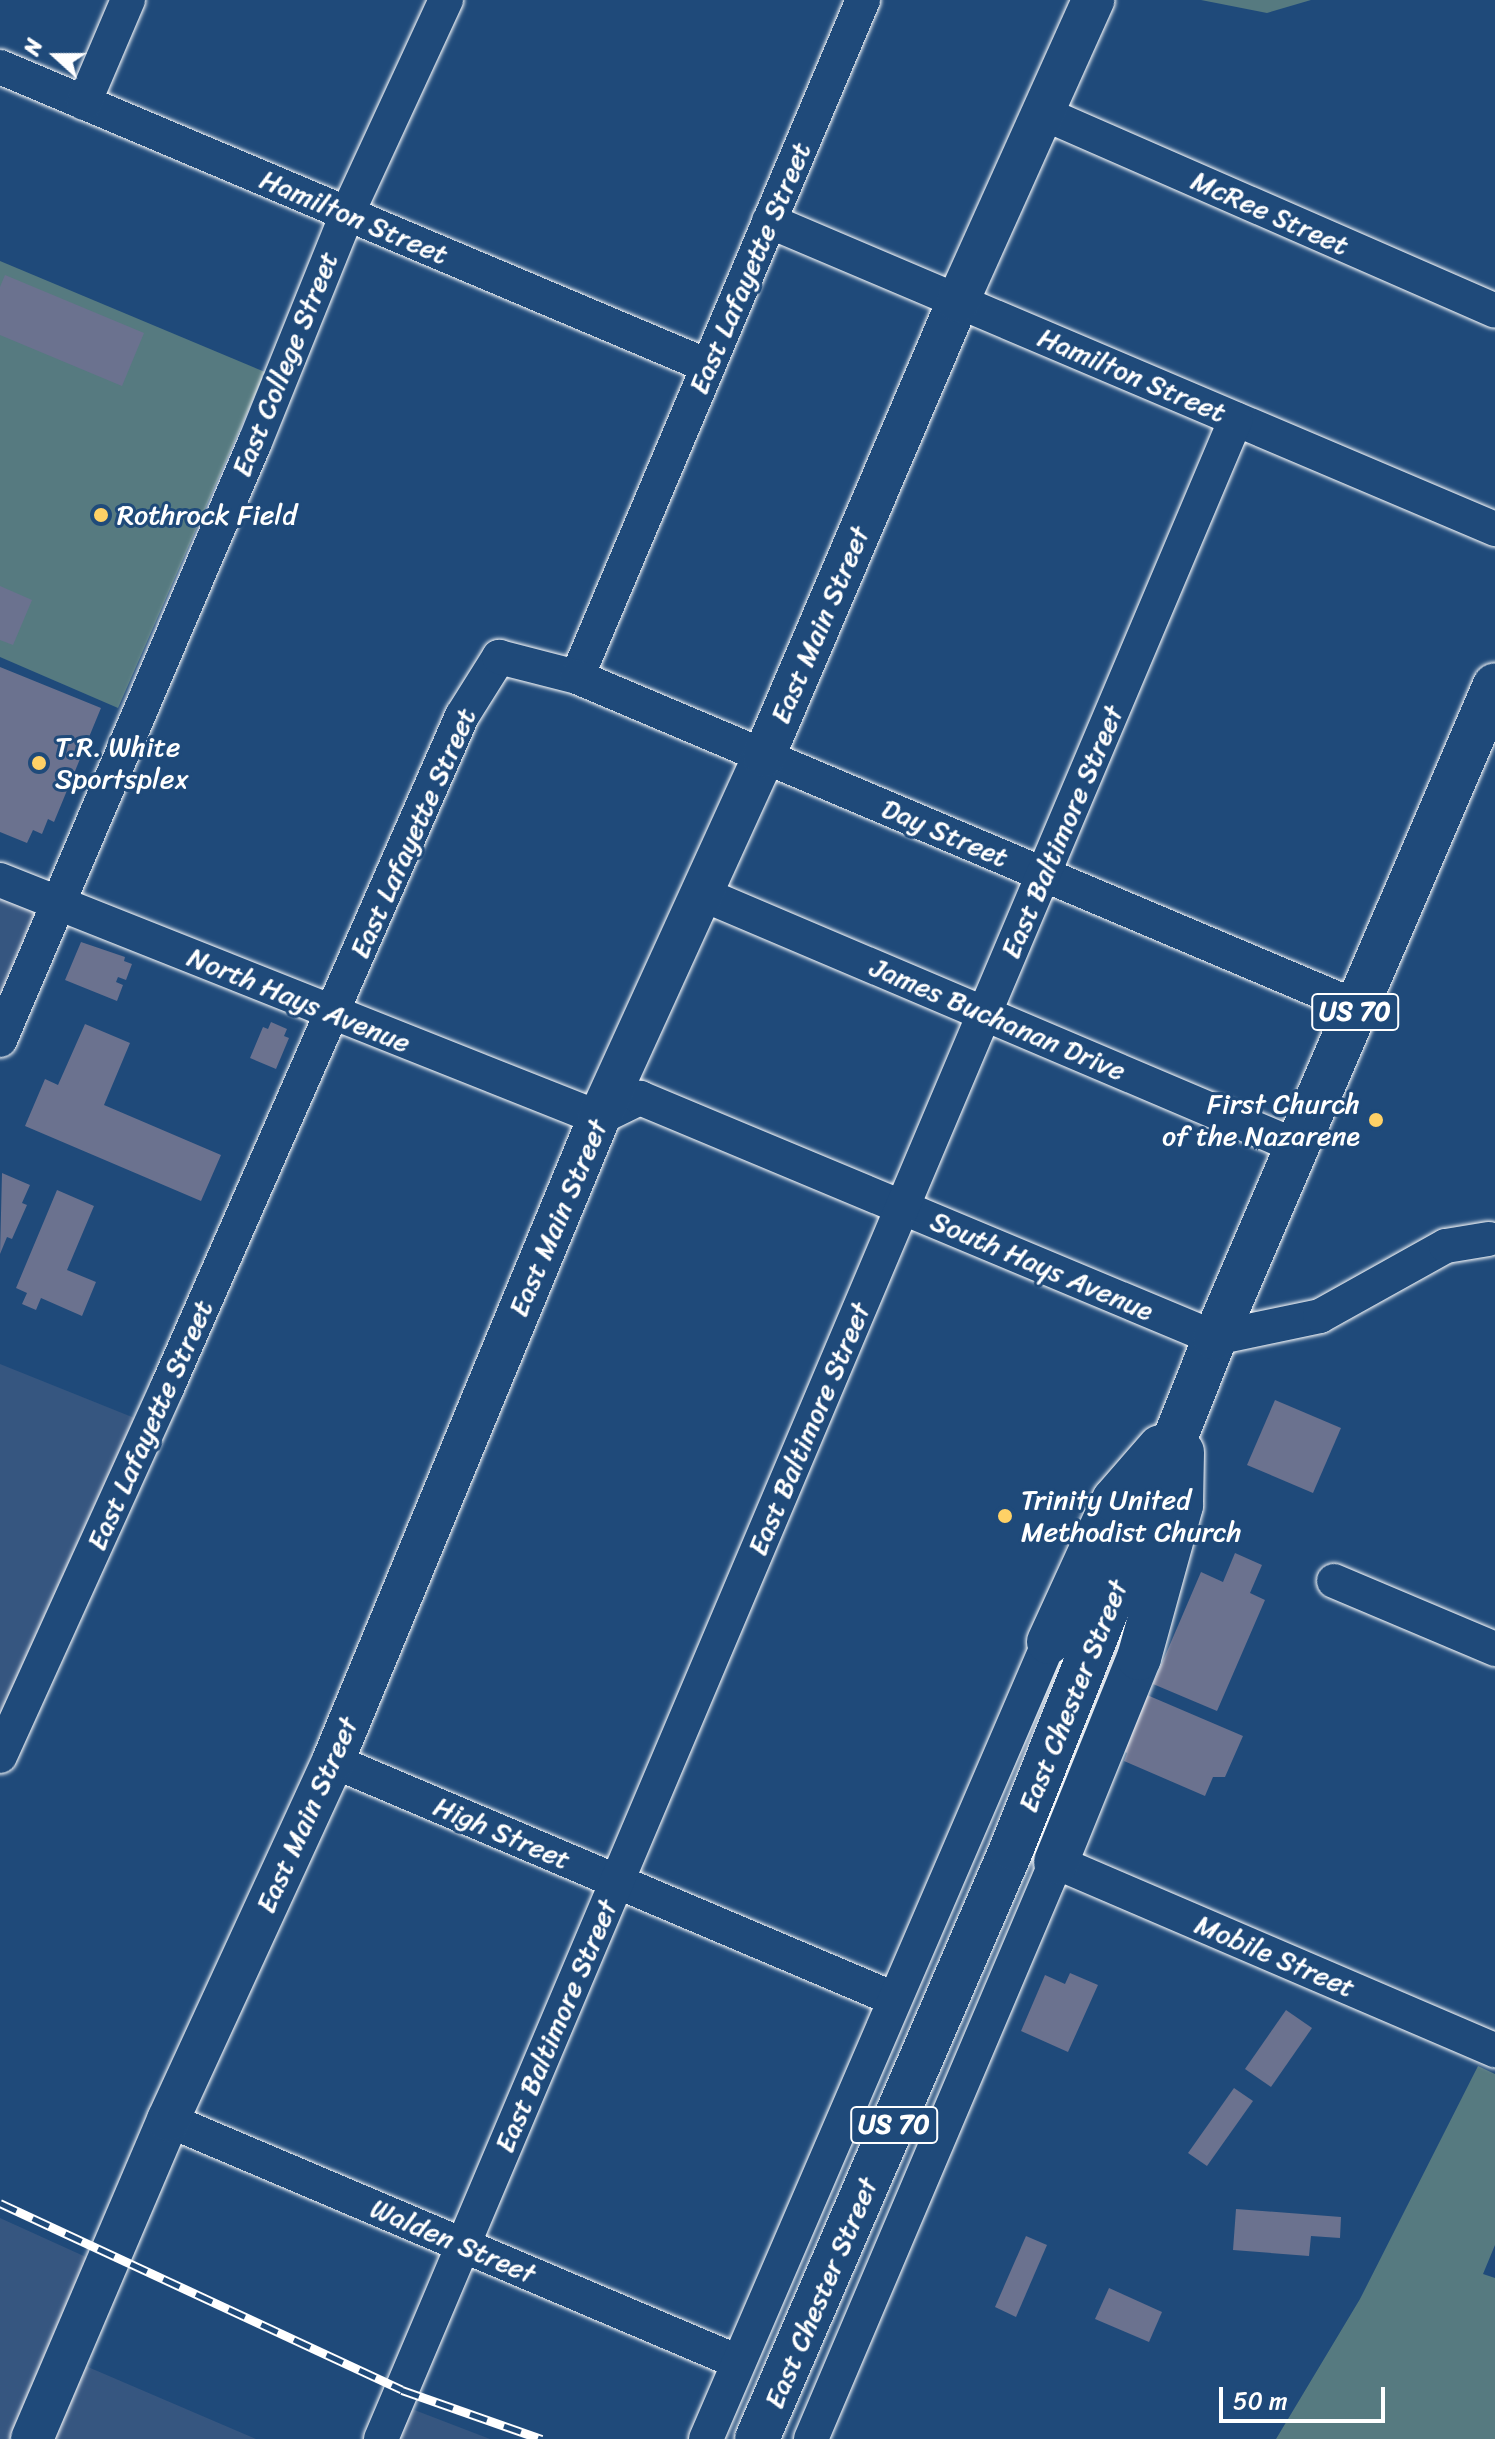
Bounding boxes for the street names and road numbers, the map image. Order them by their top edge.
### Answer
street label: East Lafayette Street [682,137,818,399]
street label: Hamilton Street [255,162,453,272]
street label: McRee Street [1185,163,1355,263]
street label: East College Street [224,246,346,482]
street label: Hamilton Street [1033,320,1231,430]
street label: East Main Street [763,522,877,728]
street label: East Baltimore Street [993,700,1131,964]
street label: East Lafayette Street [343,703,483,963]
street label: Day Street [877,791,1013,875]
street label: North Hays Avenue [183,940,415,1060]
street label: James Buchanan Drive [866,950,1130,1088]
road number: US 70 [1311,990,1399,1034]
street label: East Main Street [501,1115,615,1321]
street label: South Hays Avenue [925,1204,1159,1328]
street label: East Lafayette Street [80,1295,220,1555]
street label: East Baltimore Street [740,1297,878,1561]
street label: East Chester Street [1011,1575,1135,1817]
street label: East Main Street [249,1712,365,1918]
street label: High Street [429,1789,575,1877]
street label: East Baltimore Street [487,1894,625,2158]
street label: Mobile Street [1190,1907,1360,2005]
road number: US 70 [850,2103,938,2147]
street label: East Chester Street [757,2173,885,2413]
street label: Walden Street [365,2191,541,2291]

